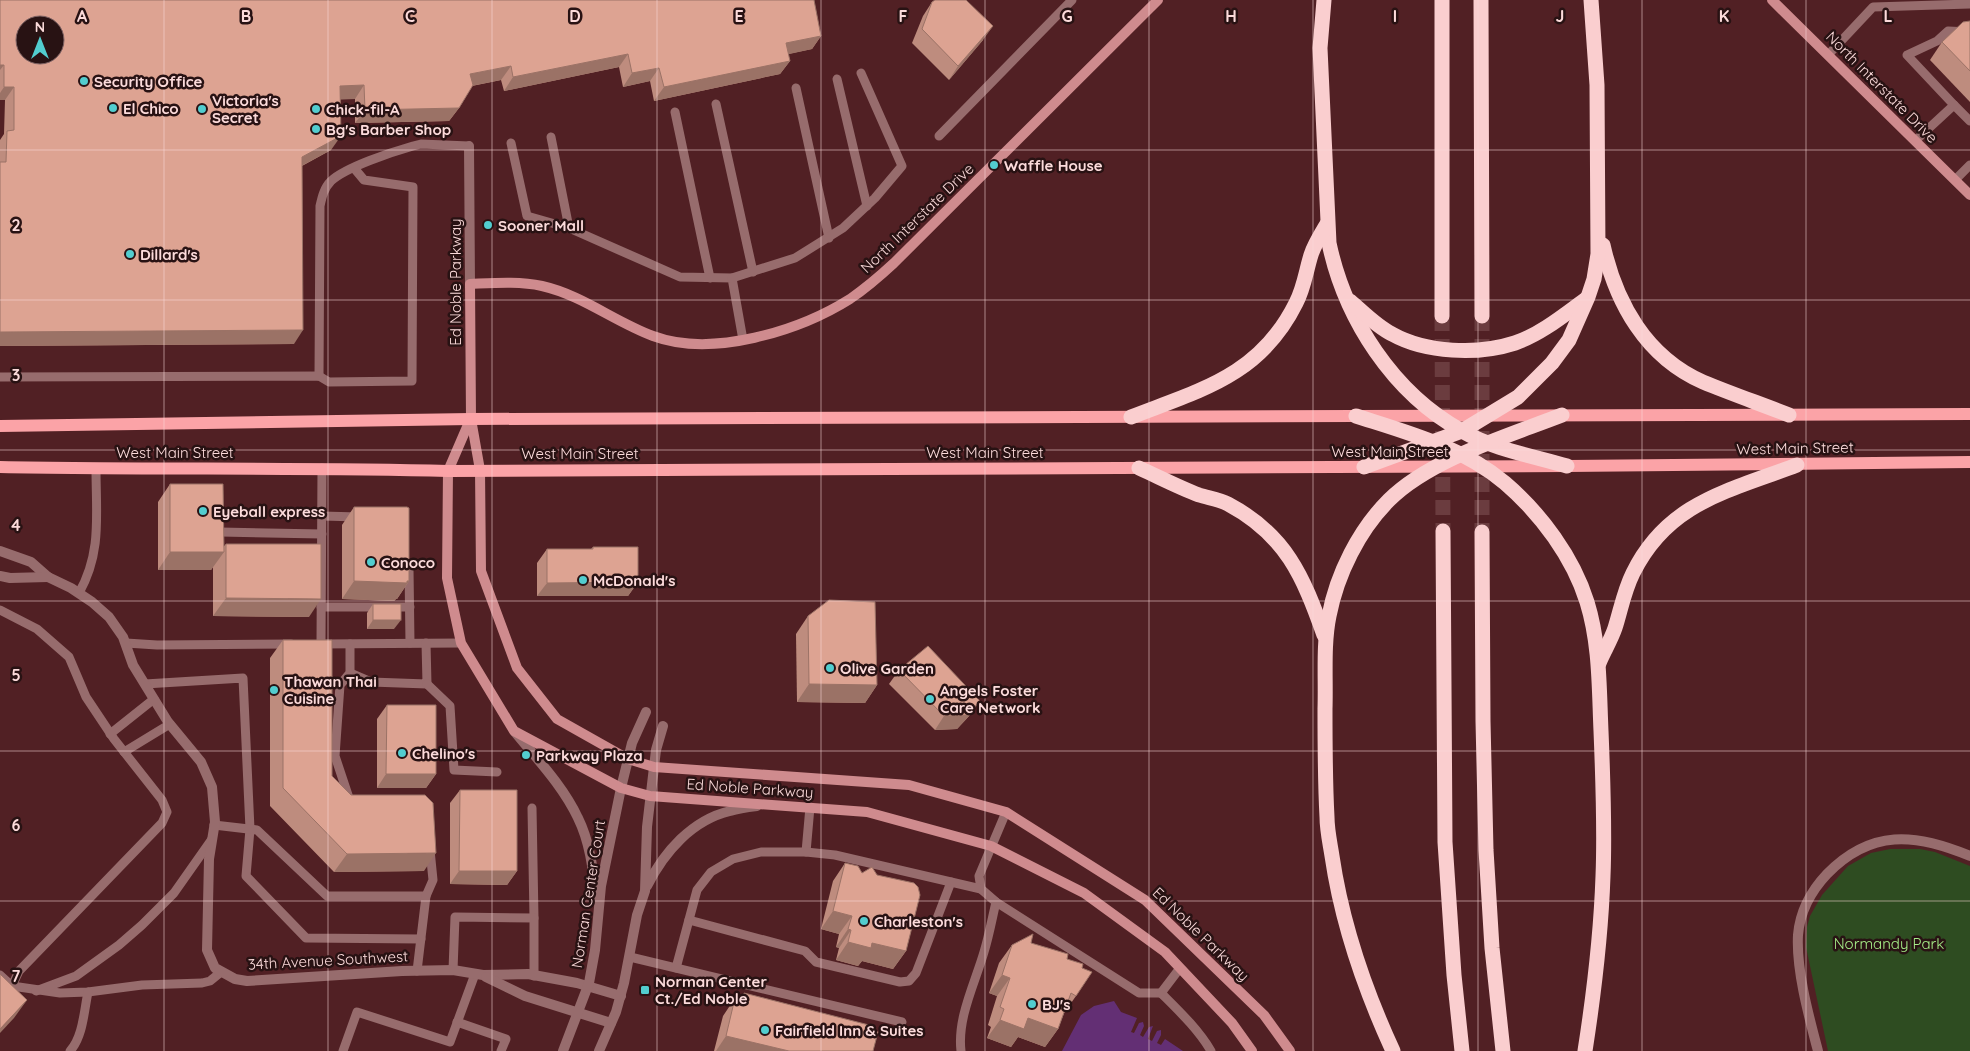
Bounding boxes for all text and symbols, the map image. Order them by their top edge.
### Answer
text: A [77,6,88,26]
text: B [241,6,251,26]
text: C [405,6,415,26]
text: D [569,6,581,26]
text: E [734,6,744,26]
text: F [899,6,908,26]
text: G [1061,6,1073,26]
text: H [1225,6,1237,26]
text: I [1393,6,1397,26]
text: J [1556,6,1564,26]
text: K [1719,6,1729,26]
text: L [1884,6,1893,26]
north arrow [15,15,65,65]
text: N [35,18,45,36]
street label: North Interstate Drive [1822,27,1942,147]
place label: Security Office [94,72,202,91]
marker: Security Office [78,75,90,87]
place label: Victoria's Secret [212,91,279,127]
place label: El Chico [123,99,179,118]
place label: Chick-fil-A [326,100,400,119]
marker: El Chico [107,102,119,114]
marker: Victoria's Secret [196,103,208,115]
marker: Chick-fil-A [310,103,322,115]
place label: Bg's Barber Shop [326,120,451,139]
marker: Bg's Barber Shop [310,123,322,135]
place label: Waffle House [1004,156,1103,175]
street label: North Interstate Drive [856,159,978,277]
marker: Waffle House [988,159,1000,171]
text: 2 [11,215,21,235]
place label: Sooner Mall [498,216,584,235]
street label: Ed Noble Parkway [446,218,465,346]
marker: Sooner Mall [482,219,494,231]
place label: Dillard's [140,245,198,264]
marker: Dillard's [124,248,136,260]
text: 3 [12,365,20,385]
street label: West Main Street [1736,437,1854,459]
street label: West Main Street [1331,442,1449,461]
street label: West Main Street [116,443,234,462]
street label: West Main Street [926,443,1044,462]
street label: West Main Street [521,444,639,463]
place label: Eyeball express [213,502,325,521]
marker: Eyeball express [197,505,209,517]
text: 4 [11,515,21,535]
place label: Conoco [381,553,435,572]
marker: Conoco [365,556,377,568]
place label: McDonald's [593,571,675,590]
marker: McDonald's [577,574,589,586]
place label: Olive Garden [840,659,934,678]
marker: Olive Garden [824,662,836,674]
text: 5 [11,665,21,685]
place label: Thawan Thai Cuisine [284,672,377,708]
place label: Angels Foster Care Network [940,681,1041,717]
marker: Thawan Thai Cuisine [268,684,280,696]
marker: Angels Foster Care Network [924,693,936,705]
place label: Chelino's [412,744,475,763]
place label: Parkway Plaza [536,746,643,765]
marker: Chelino's [396,747,408,759]
marker: Parkway Plaza [520,749,532,761]
street label: Ed Noble Parkway [686,774,814,802]
text: 6 [12,815,21,835]
street label: Norman Center Court [567,819,609,969]
street label: Ed Noble Parkway [1149,883,1253,985]
place label: Charleston's [874,912,963,931]
marker: Charleston's [858,915,870,927]
park label: Normandy Park [1834,934,1944,953]
street label: 34th Avenue Southwest [247,946,409,974]
text: 7 [12,966,21,986]
place label: Norman Center Ct./Ed Noble [655,972,767,1008]
marker: Norman Center Ct./Ed Noble [639,984,651,996]
place label: BJ's [1042,995,1071,1014]
marker: BJ's [1026,998,1038,1010]
place label: Fairfield Inn & Suites [775,1021,924,1040]
marker: Fairfield Inn & Suites [759,1024,771,1036]

